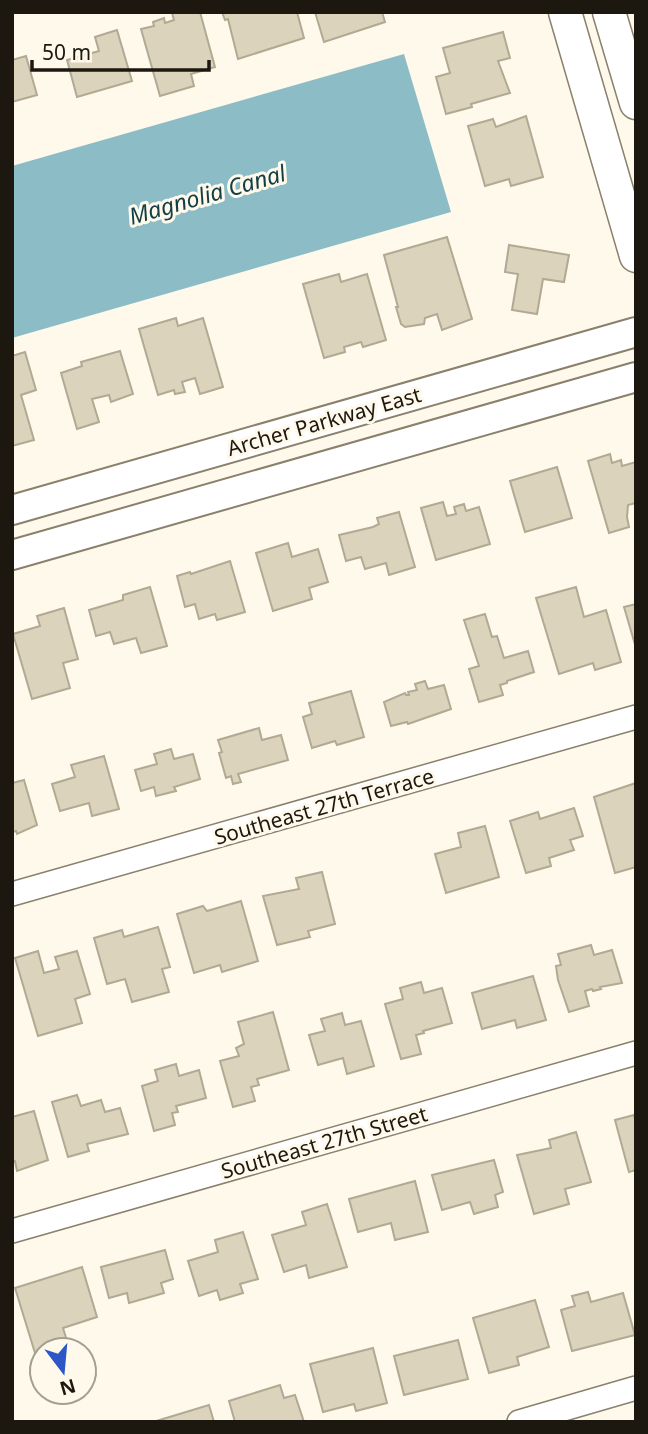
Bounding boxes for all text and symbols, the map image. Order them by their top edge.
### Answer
scale bar [32,28,208,72]
text: 50 m [42,38,91,66]
water label: Magnolia Canal [125,156,290,232]
street label: Archer Parkway East [224,380,425,462]
street label: Southeast 27th Terrace [211,761,437,851]
street label: Southeast 27th Street [218,1099,431,1185]
north arrow [28,1336,98,1406]
text: N [57,1373,79,1402]

